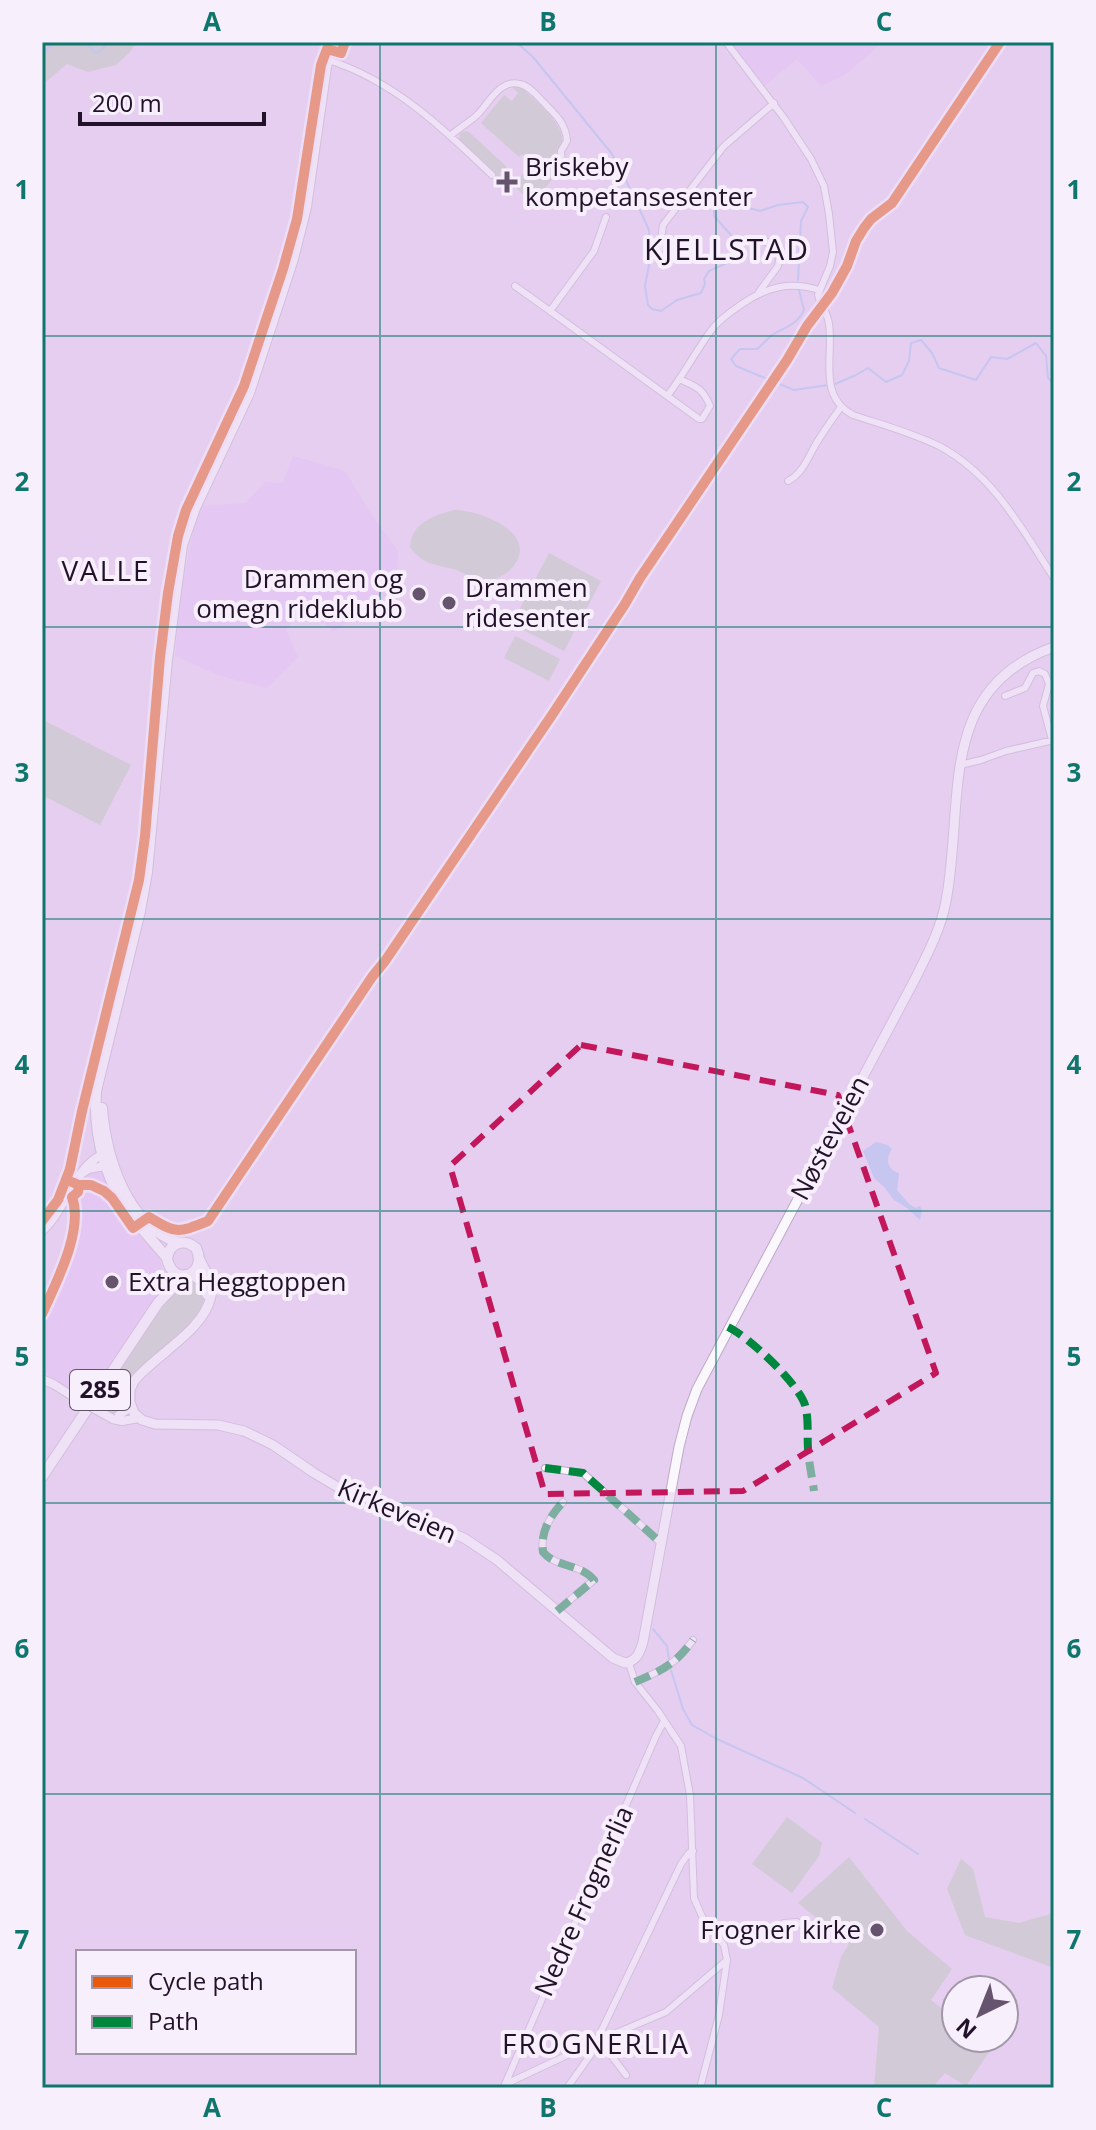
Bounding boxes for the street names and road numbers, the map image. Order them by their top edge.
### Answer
street label: Nøsteveien [781,1069,877,1206]
road number: 285 [70,1370,130,1410]
street label: Kirkeveien [332,1469,462,1551]
street label: Nedre Frognerlia [525,1800,641,2001]

